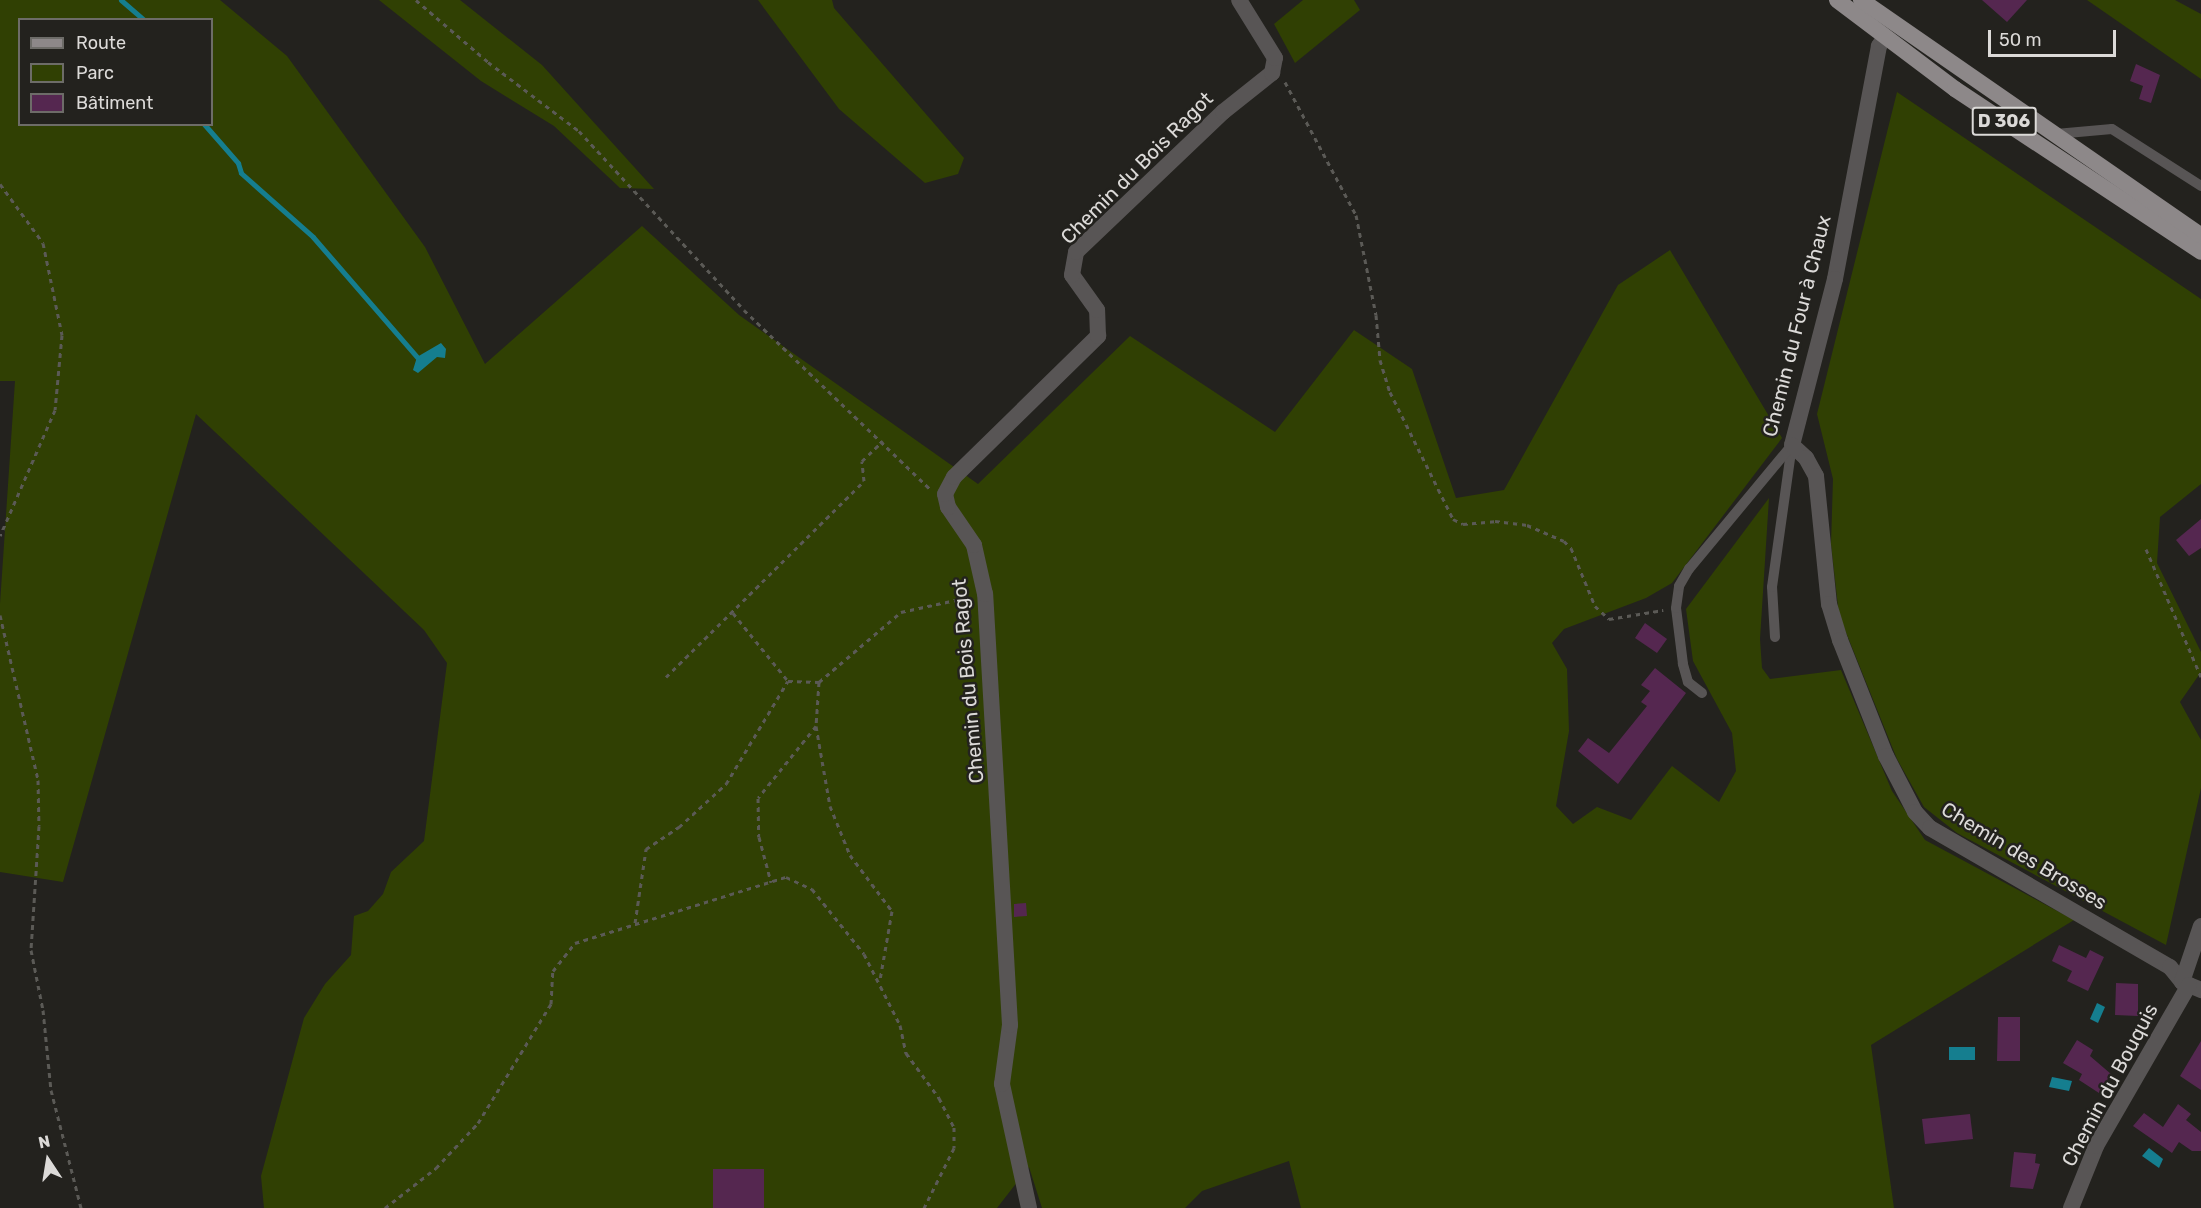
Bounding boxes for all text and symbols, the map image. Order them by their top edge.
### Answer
legend [18,18,213,126]
scale bar [1991,18,2118,56]
text: 50 m [1999,29,2042,51]
text: Route [76,32,126,54]
text: Parc [76,62,114,84]
street label: Chemin du Bois Ragot [1056,87,1218,249]
text: Bâtiment [76,92,153,114]
road number: D 306 [1971,106,2037,136]
street label: Chemin du Four à Chaux [1758,213,1836,439]
street label: Chemin du Bois Ragot [947,578,989,784]
street label: Chemin des Brosses [1937,797,2111,915]
street label: Chemin du Bouquis [2057,999,2163,1171]
north arrow [18,1130,78,1190]
text: N [37,1131,52,1152]

